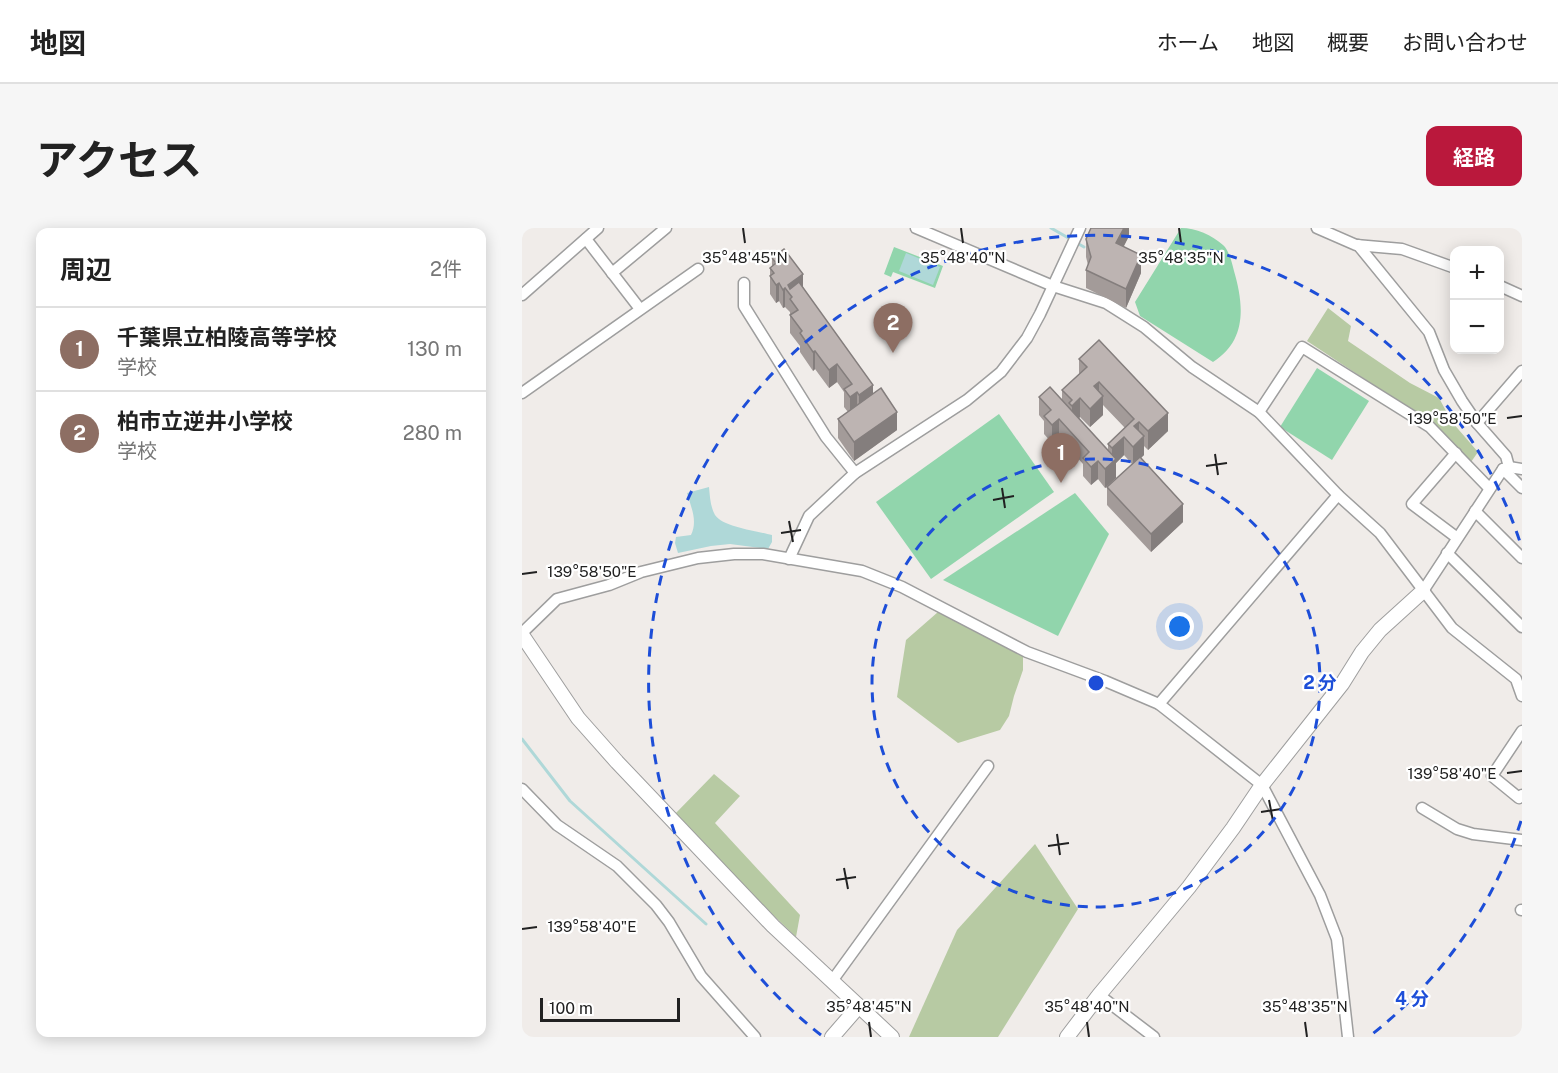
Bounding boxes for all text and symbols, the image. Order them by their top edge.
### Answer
text: 地図 [30,26,86,59]
text: ホーム [1157,30,1219,55]
text: 地図 [1252,30,1294,55]
text: 概要 [1327,30,1369,55]
text: お問い合わせ [1402,30,1528,55]
button: 経路 [1426,126,1522,186]
text: アクセス [36,135,202,184]
map controls [1450,246,1504,354]
button: + [1450,246,1504,300]
text: 35°48'45"N [702,249,788,266]
text: 35°48'40"N [920,249,1006,266]
text: 35°48'35"N [1138,249,1224,266]
text: 周辺 [60,254,112,285]
text: 2件 [430,257,462,281]
button: − [1450,300,1504,354]
pin: 2 [874,304,913,353]
text: 千葉県立柏陵高等学校 [117,324,337,350]
text: 1 [75,337,84,361]
text: 130 m [407,337,462,361]
text: 学校 [117,355,157,379]
text: 柏市立逆井小学校 [117,408,293,434]
text: 139°58'50"E [1407,410,1497,427]
text: 2 [73,421,86,445]
text: 280 m [403,421,462,445]
pin: 1 [1042,434,1080,483]
text: 学校 [117,439,157,463]
text: 139°58'50"E [547,563,637,580]
your location [1165,612,1194,641]
text: 2 分 [1303,672,1337,693]
centre of rings [1086,673,1106,693]
text: 139°58'40"E [1407,765,1497,782]
text: 139°58'40"E [547,918,637,935]
text: 4 分 [1395,988,1429,1009]
scale bar [540,995,680,1022]
text: 35°48'45"N [826,998,912,1015]
text: 35°48'40"N [1044,998,1130,1015]
text: 35°48'35"N [1262,998,1348,1015]
text: 100 m [549,999,593,1018]

